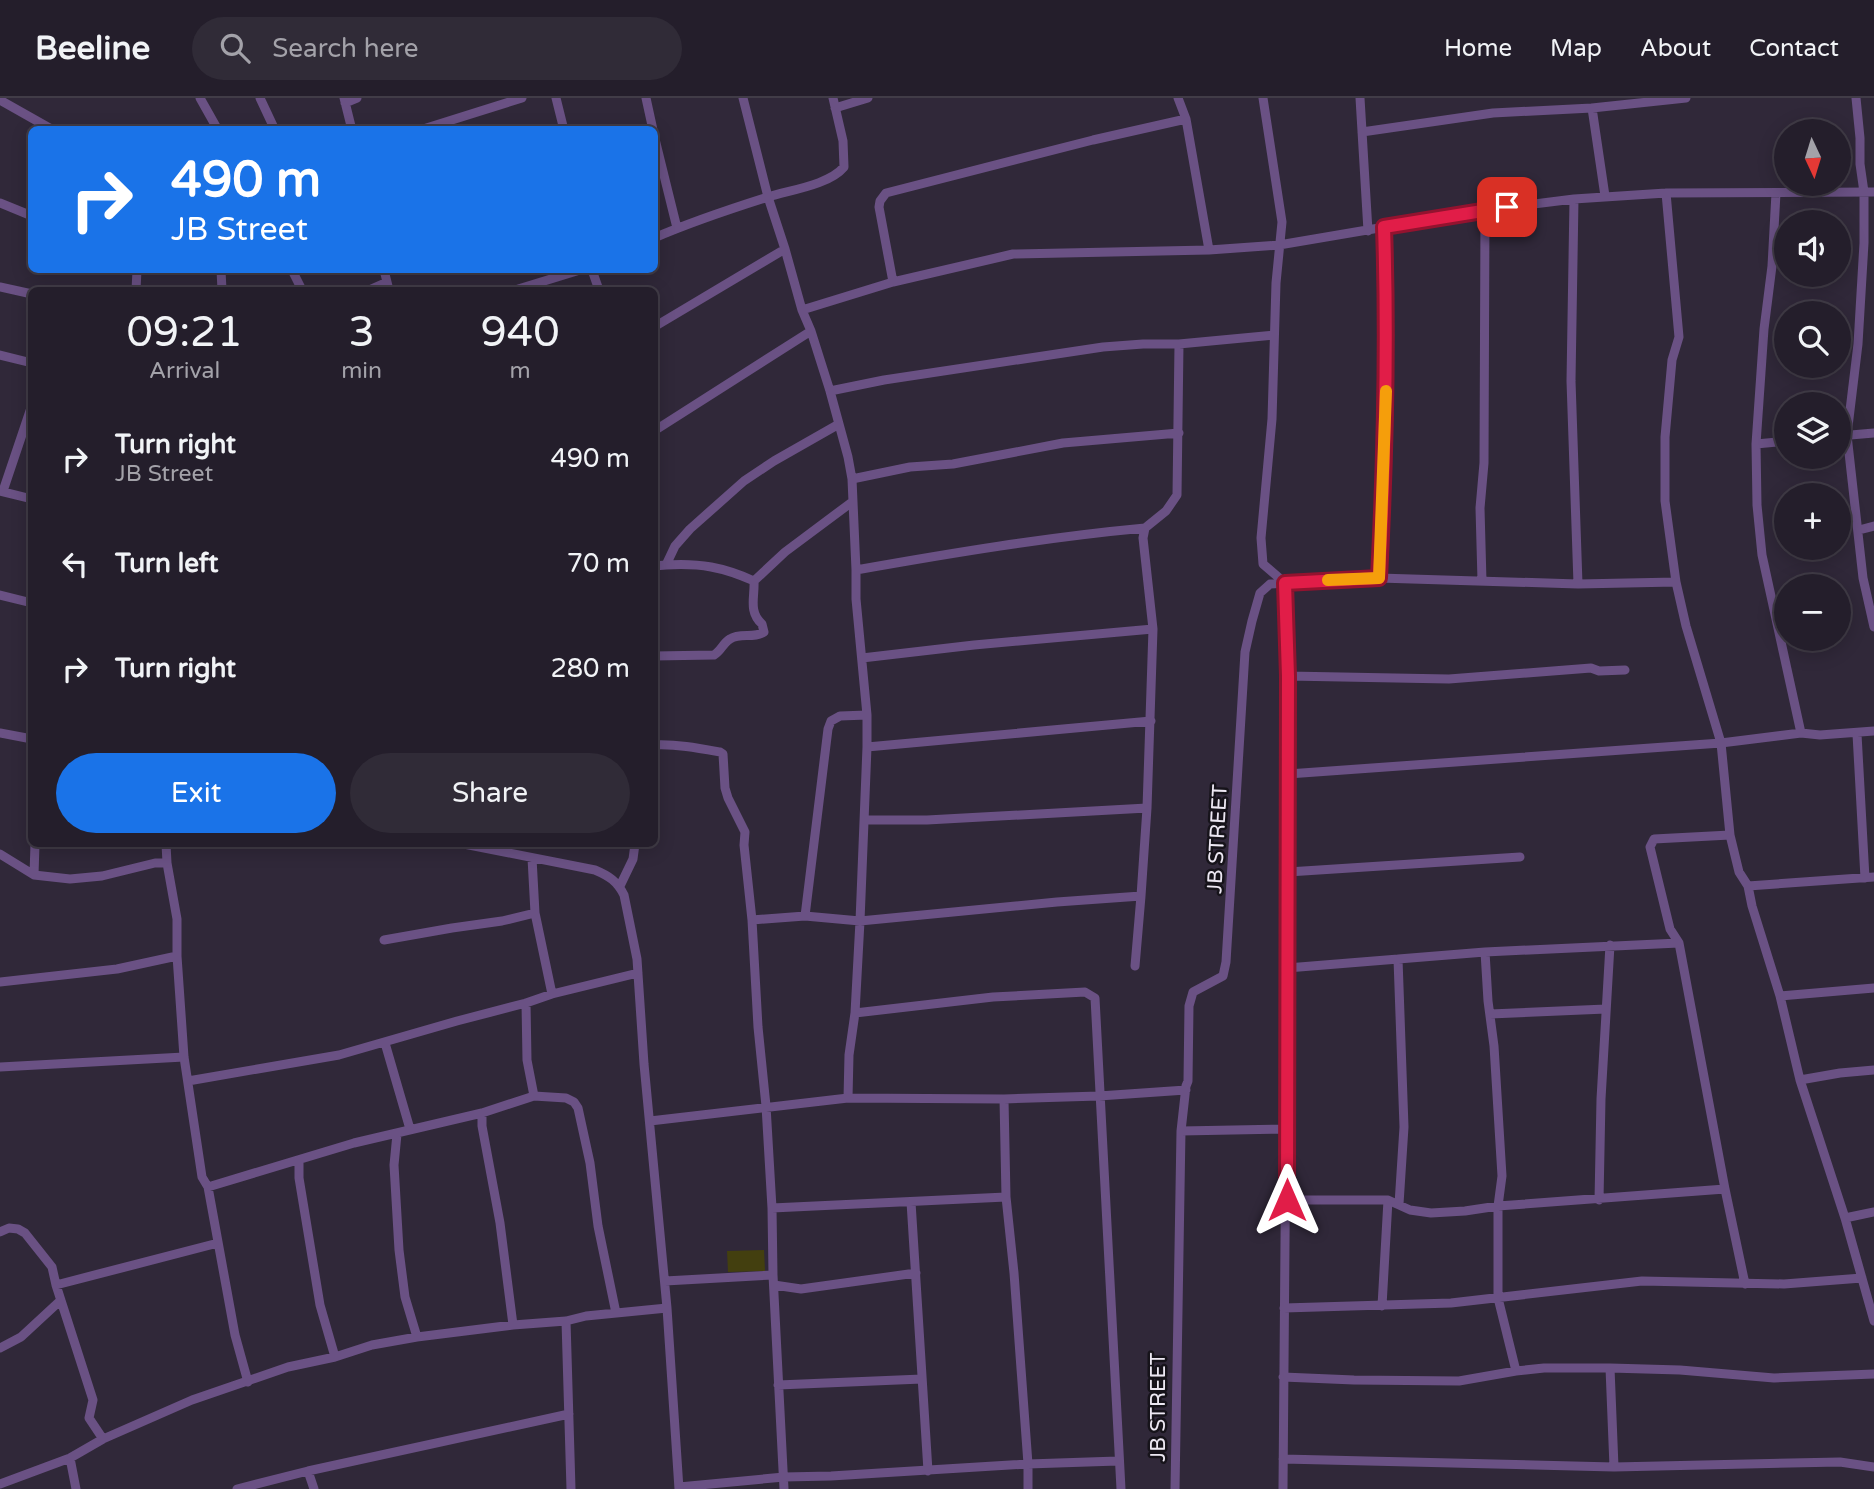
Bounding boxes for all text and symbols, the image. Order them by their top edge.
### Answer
search box [192,17,682,80]
text: Beeline [35,29,150,68]
icon: search [216,29,254,67]
text: Search here [272,33,418,64]
text: Home [1444,34,1512,63]
text: Map [1550,34,1602,63]
text: About [1640,34,1711,63]
text: Contact [1749,34,1839,63]
north arrow [1774,119,1852,196]
map controls [1774,119,1851,651]
text: 490 m [171,151,321,210]
icon: right [56,154,147,245]
pin [1477,177,1537,237]
icon: arrive [1488,188,1526,226]
button: sound [1774,210,1851,287]
text: JB Street [171,211,308,249]
button: search [1774,301,1851,378]
text: 09:21 [126,307,243,358]
text: 3 [348,307,375,358]
text: 940 [480,307,560,358]
text: Arrival [149,357,220,385]
text: min [341,357,382,385]
text: m [509,357,531,385]
button: layers [1774,392,1851,469]
text: Turn right [115,429,236,460]
icon: right [56,440,94,478]
text: 490 m [550,443,630,474]
text: JB Street [115,460,213,488]
button: + [1774,483,1851,560]
icon: left [56,545,94,583]
text: Turn left [115,548,218,579]
text: 70 m [567,548,630,579]
button: − [1774,574,1851,651]
icon: right [56,650,94,688]
text: Turn right [115,653,236,684]
text: 280 m [550,653,630,684]
button: Exit [56,753,336,833]
button: Share [350,753,630,833]
street label: JB STREET [1202,784,1233,894]
position arrow [1250,1163,1324,1237]
street label: JB STREET [1146,1352,1171,1462]

